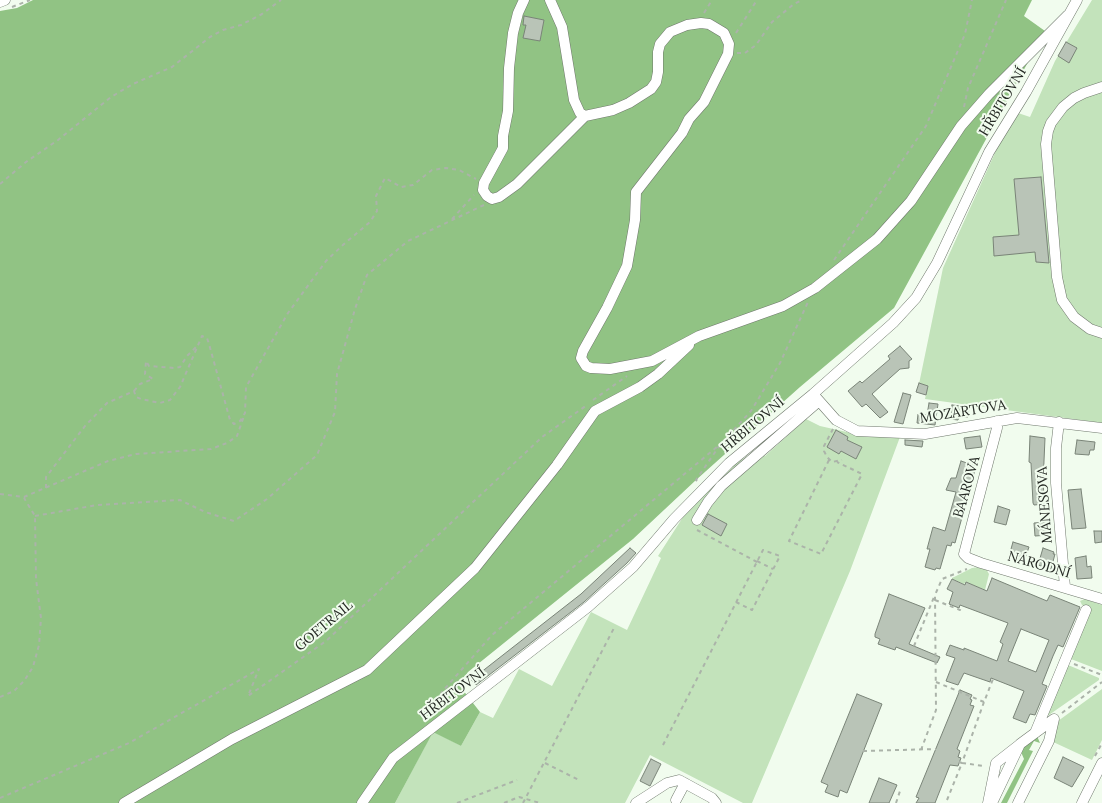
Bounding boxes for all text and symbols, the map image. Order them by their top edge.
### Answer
street label: HŘBITOVNÍ [976,65,1030,139]
street label: HŘBITOVNÍ [718,394,788,456]
street label: MOZARTOVA [919,397,1007,427]
street label: BAAROVA [950,454,984,520]
street label: MÁNESOVA [1034,466,1056,544]
street label: NÁRODNÍ [1006,548,1072,582]
street label: GOETRAIL [292,597,356,655]
street label: HŘBITOVNÍ [417,664,489,724]

